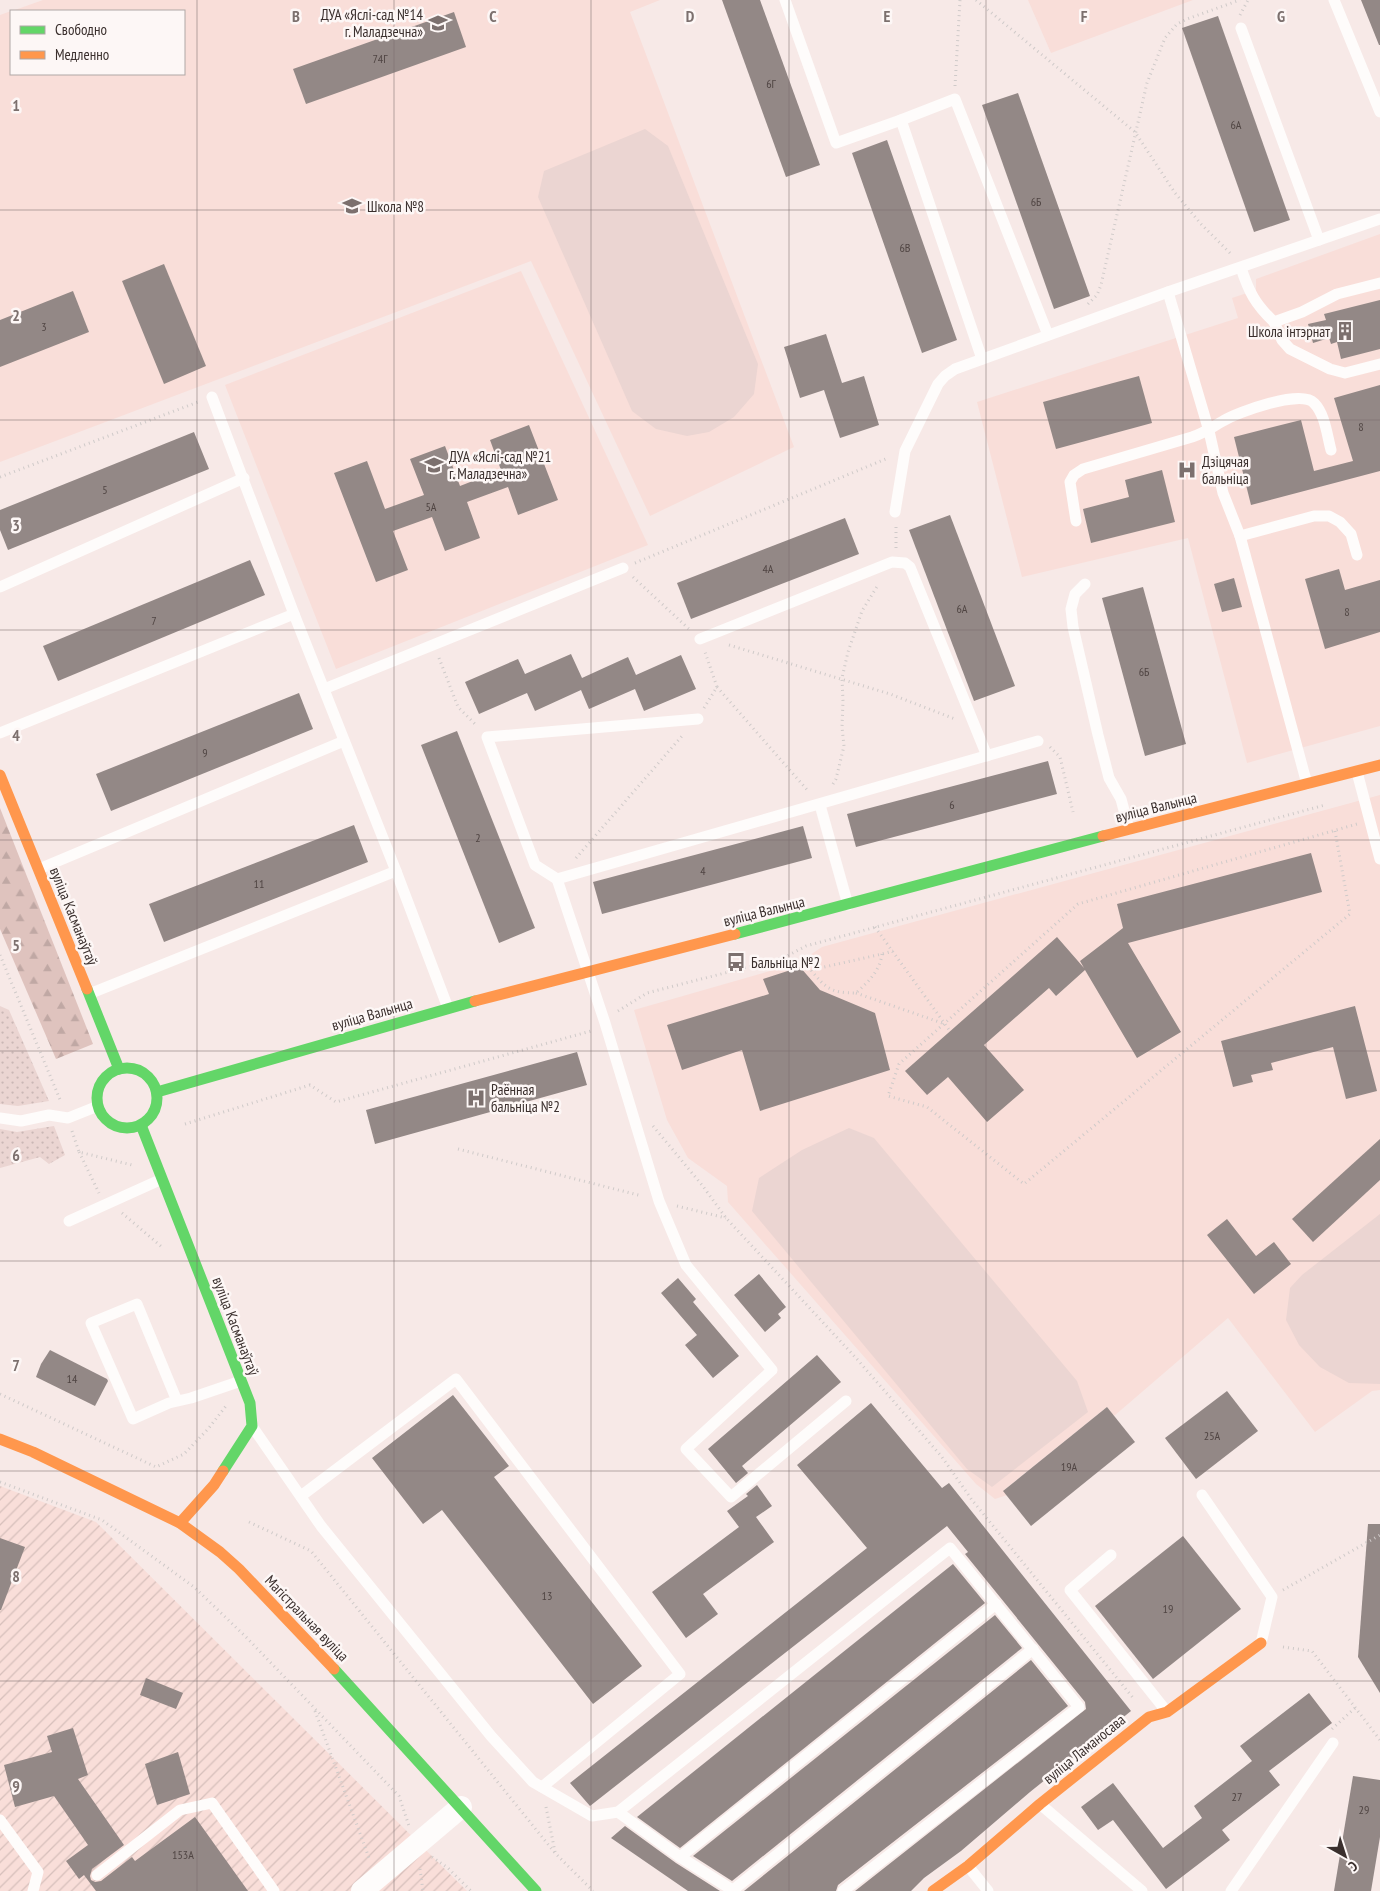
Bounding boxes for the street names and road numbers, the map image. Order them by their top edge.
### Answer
street label: вуліца Валынца [1113,788,1199,826]
street label: вуліца Касманаўтаў [46,864,102,968]
street label: вуліца Валынца [721,892,807,930]
street label: вуліца Валынца [329,993,415,1035]
street label: вуліца Касманаўтаў [209,1274,264,1378]
street label: Магістральная вуліца [261,1571,353,1665]
street label: вуліца Ламаносава [1039,1710,1129,1788]

